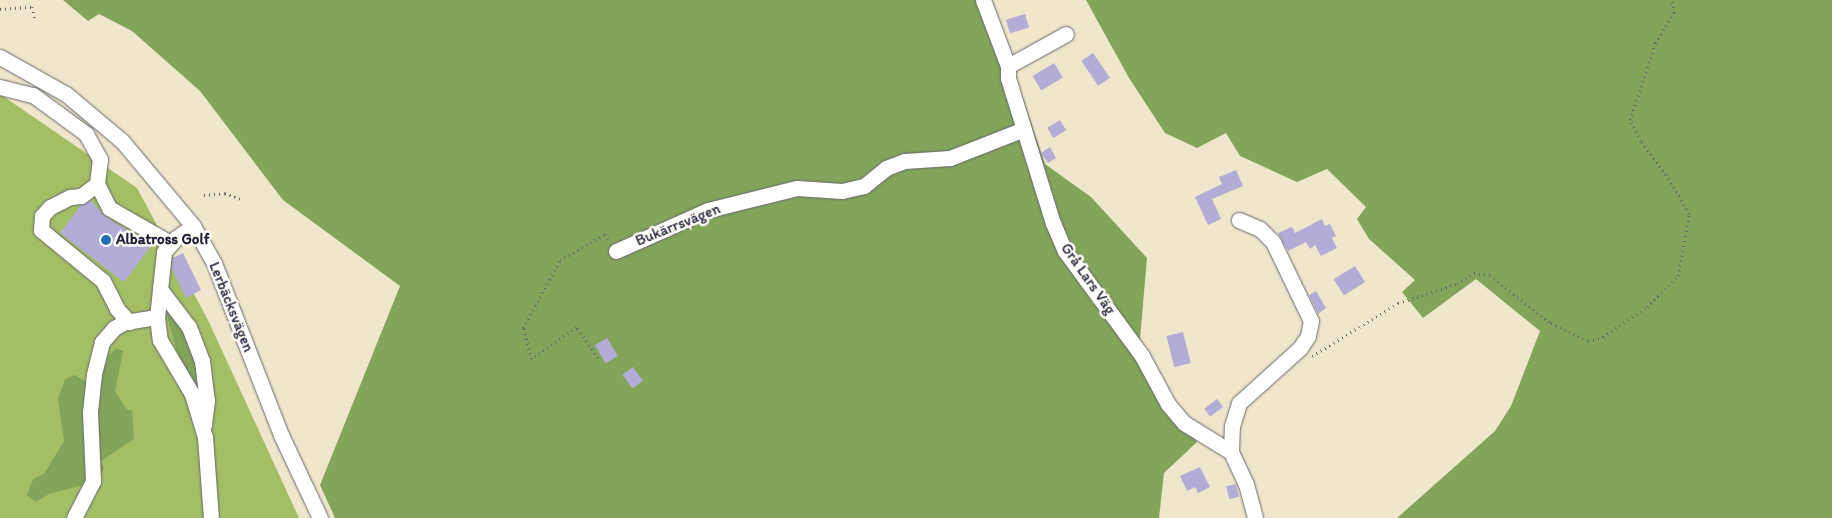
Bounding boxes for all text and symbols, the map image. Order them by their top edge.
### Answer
street label: Bukärrsvägen [633,200,723,250]
place label: Albatross Golf [116,231,209,249]
marker: Albatross Golf [100,234,112,246]
street label: Grå Lars Väg [1057,240,1119,318]
street label: Lerbäcksvägen [205,259,257,355]

